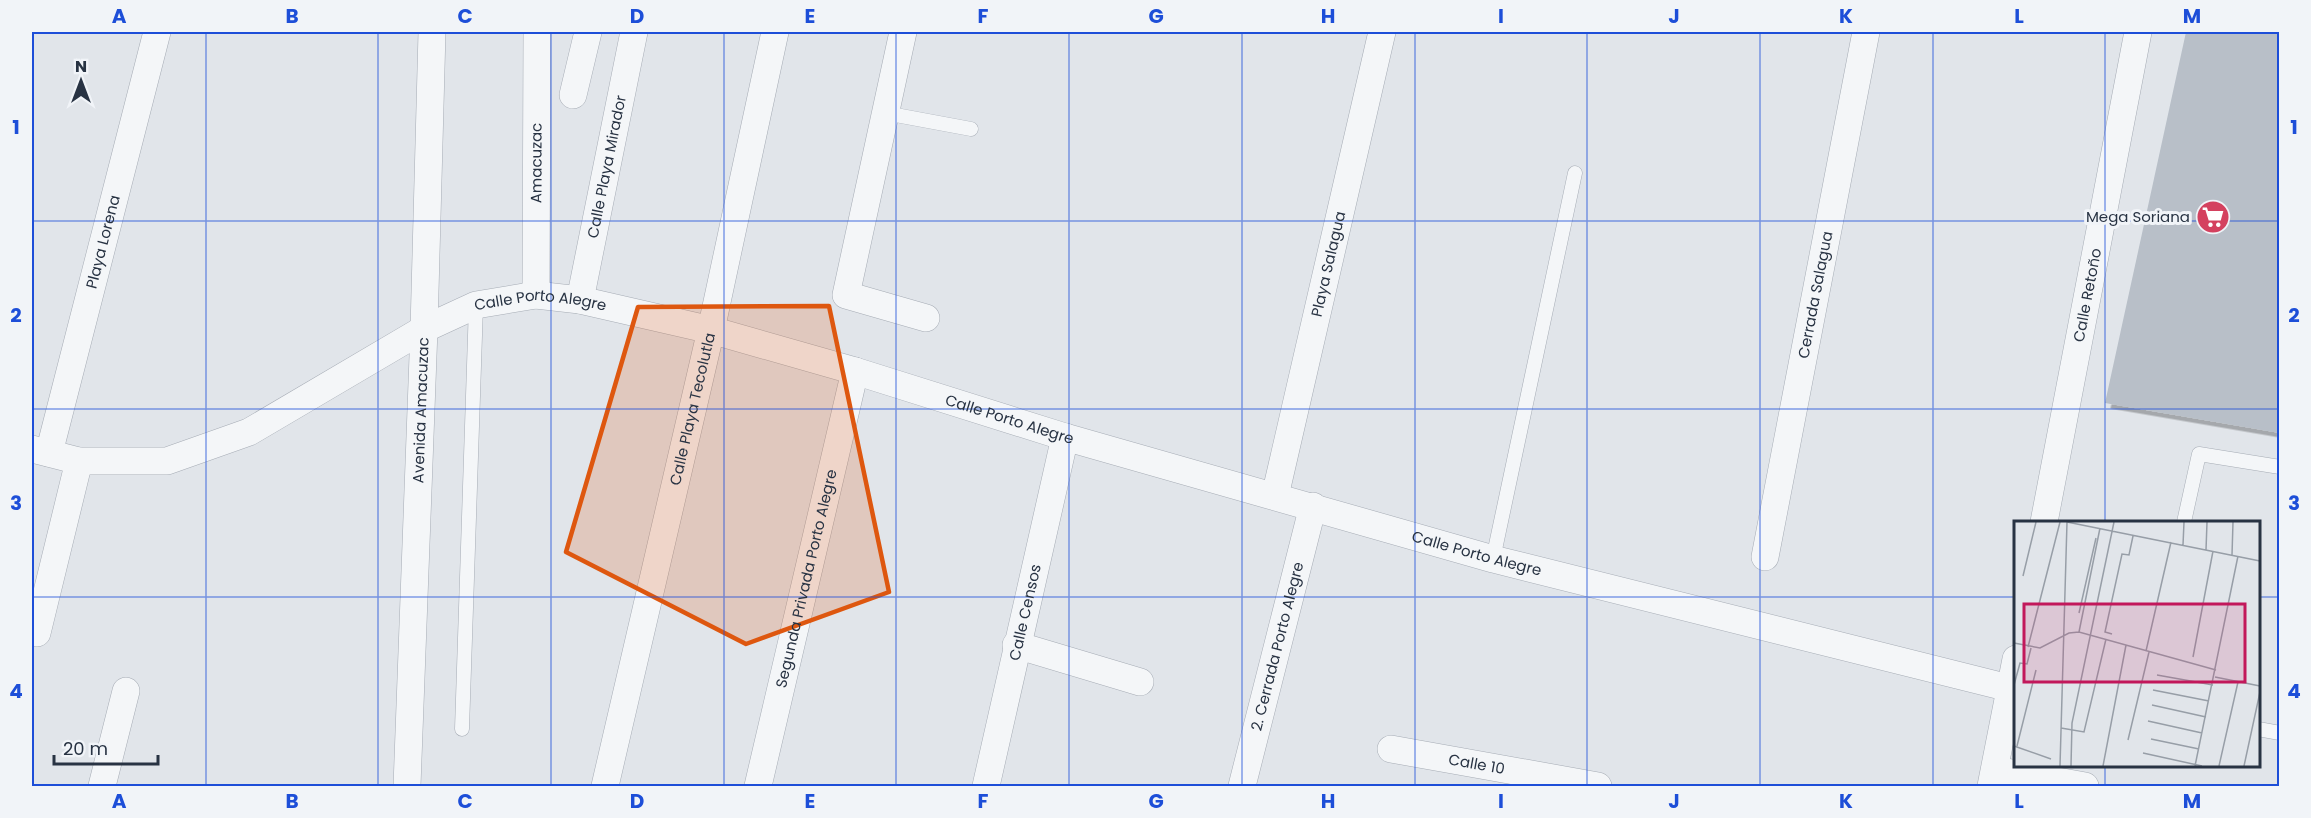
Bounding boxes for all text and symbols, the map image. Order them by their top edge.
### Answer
text: A [112,2,127,30]
text: B [285,2,299,30]
text: C [457,2,473,30]
text: D [630,2,644,30]
text: E [805,2,815,30]
text: F [978,2,989,30]
text: G [1148,2,1164,30]
text: H [1321,2,1335,30]
text: I [1498,2,1504,30]
text: J [1668,2,1680,30]
text: K [1839,2,1853,30]
text: L [2014,2,2024,30]
text: M [2183,2,2201,30]
north arrow [51,51,111,111]
text: N [75,55,87,78]
street label: Calle Playa Mirador [582,93,631,240]
text: 1 [12,113,20,141]
text: 1 [2290,113,2298,141]
street label: Amacuzac [525,123,547,203]
street label: Playa Lorena [81,193,125,291]
supermarket icon: Mega Soriana [2195,199,2231,235]
place label: Mega Soriana [2086,206,2190,227]
street label: Playa Salagua [1306,209,1350,319]
street label: Cerrada Salagua [1792,229,1837,360]
street label: Calle Retoño [2068,246,2106,344]
street label: Calle Porto Alegre [473,284,609,316]
text: 2 [10,301,22,329]
text: 2 [2288,301,2300,329]
street label: Calle Playa Tecolutla [664,330,720,487]
street label: Avenida Amacuzac [407,337,434,484]
street label: Calle Porto Alegre [943,389,1076,449]
street label: Segunda Privada Porto Alegre [770,467,842,690]
text: 3 [10,489,22,517]
text: 3 [2288,489,2300,517]
inset map [2014,521,2260,767]
street label: Calle Porto Alegre [1409,525,1544,581]
street label: 2. Cerrada Porto Alegre [1245,560,1308,733]
street label: Calle Censos [1004,562,1046,663]
text: 4 [9,677,23,705]
text: 4 [2287,677,2301,705]
scale bar [54,728,158,766]
text: 20 m [63,736,108,761]
street label: Calle 10 [1447,748,1506,779]
text: A [112,787,127,815]
text: B [285,787,299,815]
text: C [457,787,473,815]
text: D [630,787,644,815]
text: E [805,787,815,815]
text: F [978,787,989,815]
text: G [1148,787,1164,815]
text: H [1321,787,1335,815]
text: I [1498,787,1504,815]
text: J [1668,787,1680,815]
text: K [1839,787,1853,815]
text: L [2014,787,2024,815]
text: M [2183,787,2201,815]

